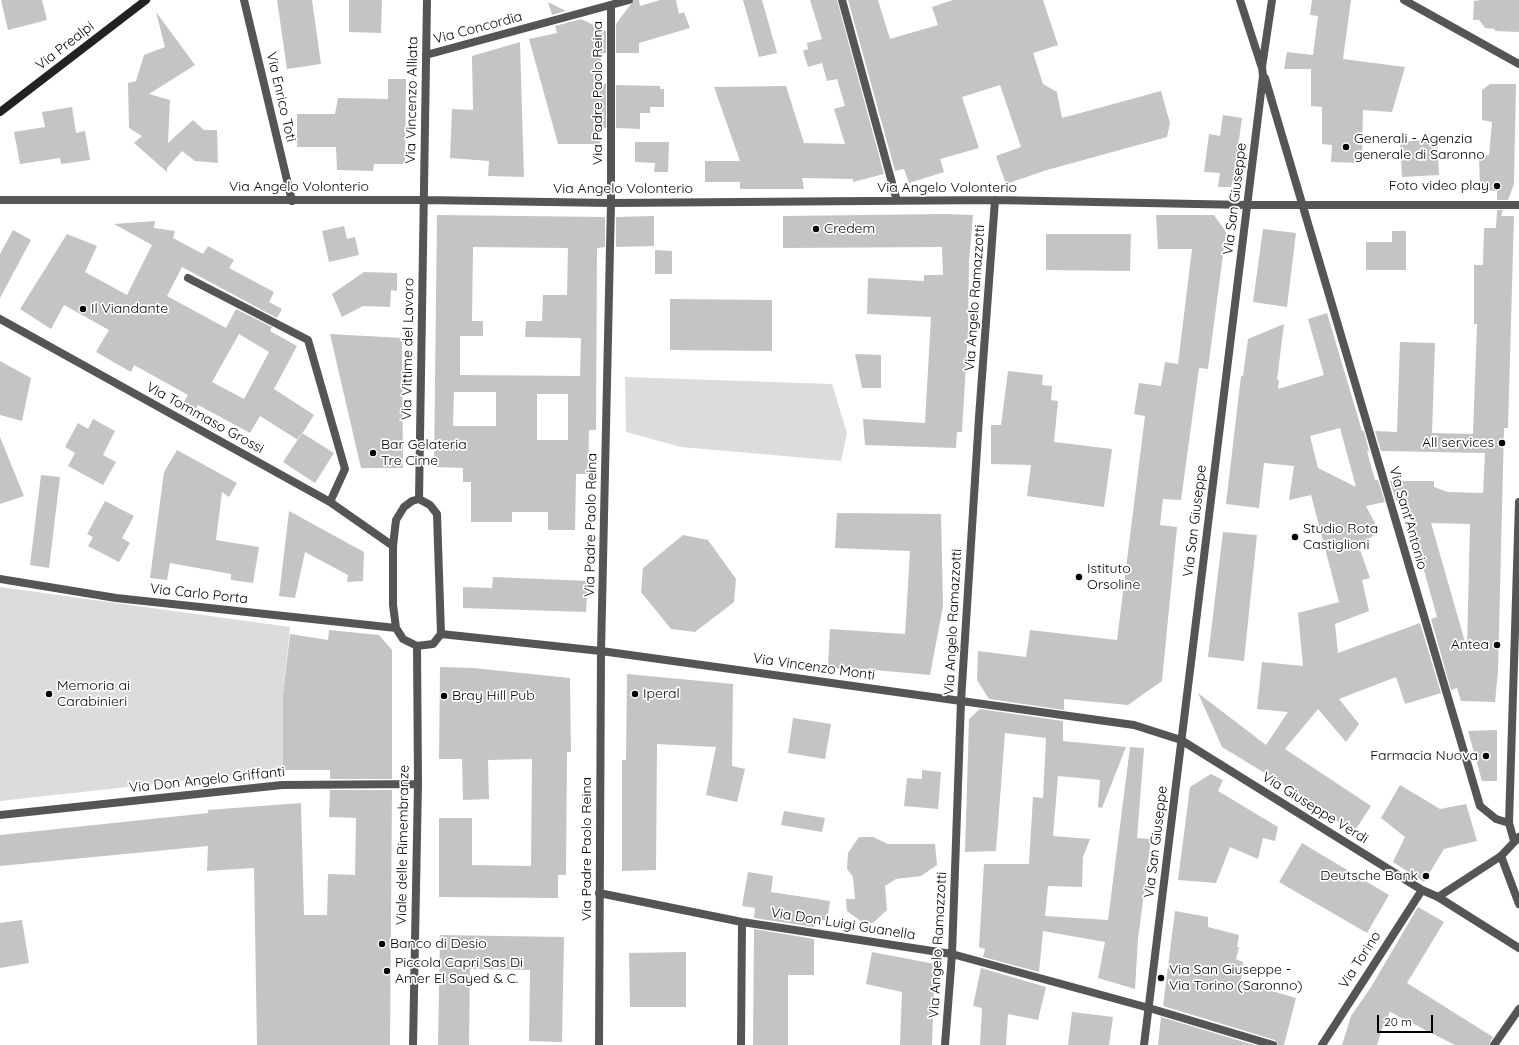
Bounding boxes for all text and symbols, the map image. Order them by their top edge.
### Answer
street label: Via Concordia [432,8,524,48]
street label: Via Prealpi [33,18,97,74]
street label: Via Padre Paolo Reina [590,21,606,165]
street label: Via Vincenzo Alliata [402,36,422,164]
street label: Via Enrico Toti [263,51,299,143]
place label: Generali - Agenzia generale di Saronno [1354,131,1485,164]
street label: Via San Giuseppe [1220,142,1250,256]
marker: Generali - Agenzia generale di Saronno [1341,142,1351,152]
place label: Foto video play [1389,178,1489,194]
street label: Via Angelo Volonterio [229,179,369,195]
street label: Via Angelo Volonterio [877,180,1017,196]
street label: Via Angelo Volonterio [553,181,693,197]
marker: Foto video play [1492,181,1502,191]
place label: Credem [824,221,875,237]
marker: Credem [811,224,821,234]
street label: Via Angelo Ramazzotti [961,224,989,372]
street label: Via Vittime del Lavoro [398,278,418,420]
place label: Il Viandante [91,301,168,317]
marker: Il Viandante [78,304,88,314]
street label: Via Tommaso Grossi [143,379,267,457]
place label: All services [1422,435,1494,451]
place label: Bar Gelateria Tre Cime [381,437,467,470]
marker: All services [1497,438,1507,448]
marker: Bar Gelateria Tre Cime [368,448,378,458]
street label: Via Padre Paolo Reina [581,453,601,597]
street label: Via San Giuseppe [1180,464,1210,578]
street label: Via Sant'Antonio [1385,465,1431,571]
place label: Studio Rota Castiglioni [1303,521,1378,554]
marker: Studio Rota Castiglioni [1290,532,1300,542]
street label: Via Angelo Ramazzotti [941,548,965,696]
place label: Istituto Orsoline [1087,561,1140,594]
marker: Istituto Orsoline [1074,572,1084,582]
street label: Via Carlo Porta [149,581,249,607]
place label: Antea [1451,637,1489,653]
marker: Antea [1492,640,1502,650]
street label: Via Vincenzo Monti [752,650,876,684]
place label: Memoria ai Carabinieri [57,678,130,710]
place label: Iperal [643,686,680,702]
place label: Bray Hill Pub [452,688,535,704]
marker: Memoria ai Carabinieri [44,689,54,699]
marker: Iperal [630,689,640,699]
marker: Bray Hill Pub [439,691,449,701]
place label: Farmacia Nuova [1370,748,1478,764]
marker: Farmacia Nuova [1481,751,1491,761]
street label: Via Don Angelo Griffanti [128,763,286,797]
street label: Viale delle Rimembranze [393,765,413,925]
street label: Via Giuseppe Verdi [1259,769,1371,847]
street label: Via Padre Paolo Reina [579,777,595,921]
street label: Via San Giuseppe [1141,785,1171,899]
place label: Deutsche Bank [1320,868,1418,884]
street label: Via Angelo Ramazzotti [926,871,950,1019]
marker: Deutsche Bank [1421,871,1431,881]
street label: Via Don Luigi Guanella [769,904,917,944]
street label: Via Torino [1335,928,1385,992]
place label: Banco di Desio [390,936,487,952]
marker: Banco di Desio [377,939,387,949]
place label: Piccola Capri Sas Di Amer El Sayed & C. [395,955,523,988]
place label: Via San Giuseppe - Via Torino (Saronno) [1169,962,1303,994]
marker: Piccola Capri Sas Di Amer El Sayed & C. [382,966,392,976]
marker: Via San Giuseppe - Via Torino (Saronno) [1156,973,1166,983]
scale bar [1379,1007,1435,1033]
text: 20 m [1384,1014,1412,1029]

